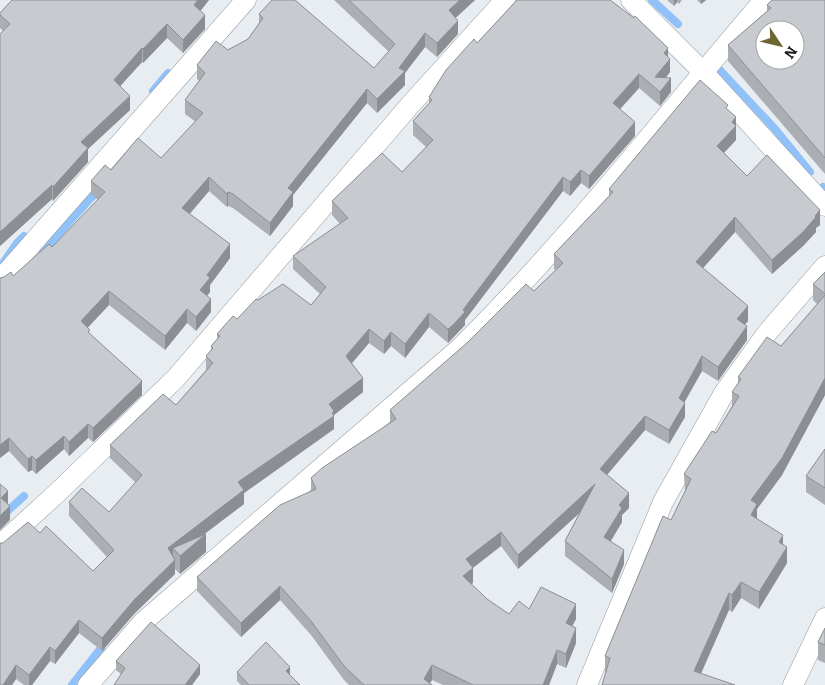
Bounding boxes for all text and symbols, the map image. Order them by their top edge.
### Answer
north arrow [755,20,805,70]
text: N [780,43,800,62]

